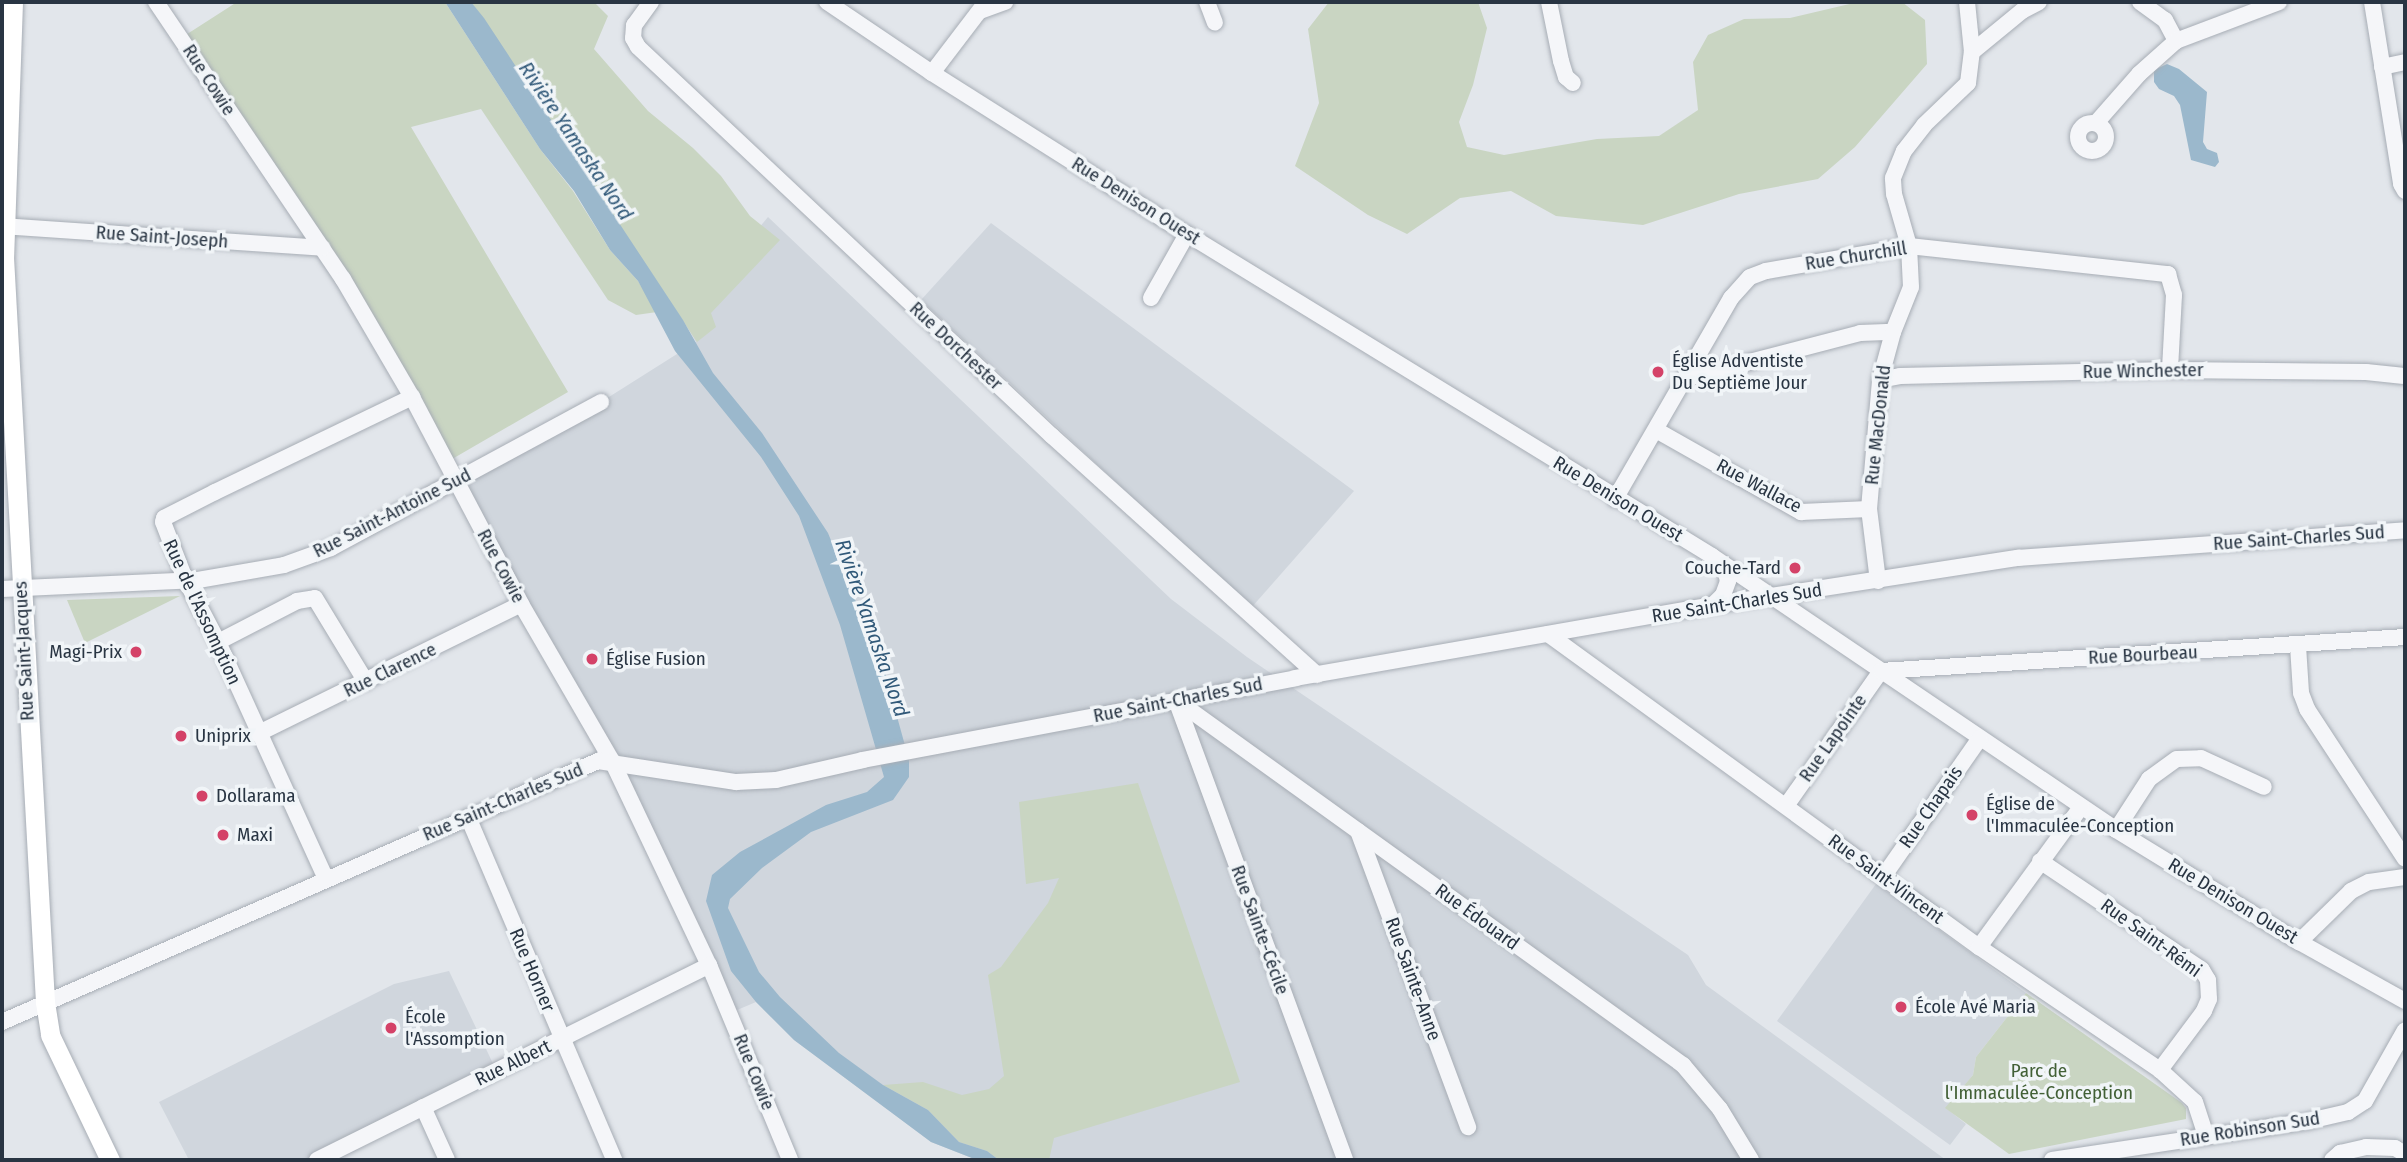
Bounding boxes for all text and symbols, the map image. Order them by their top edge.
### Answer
street label: Rue Cowie [178,40,240,120]
water label: Rivière Yamaska Nord [513,57,639,225]
street label: Rue Denison Ouest [1067,152,1205,250]
street label: Rue Saint-Joseph [95,221,229,253]
street label: Rue Churchill [1804,237,1908,275]
street label: Rue Dorchester [905,297,1007,395]
place label: Église Adventiste Du Septième Jour [1672,350,1807,394]
street label: Rue Winchester [2082,359,2204,383]
marker: Église Adventiste Du Septième Jour [1650,364,1666,380]
street label: Rue MacDonald [1860,364,1896,486]
street label: Rue Denison Ouest [1549,451,1687,547]
street label: Rue Wallace [1712,454,1806,518]
street label: Rue Saint-Antoine Sud [309,463,475,563]
street label: Rue Saint-Charles Sud [2212,521,2386,555]
street label: Rue Cowie [472,525,530,607]
street label: Rue de l'Assomption [158,536,246,688]
water label: Rivière Yamaska Nord [830,536,914,720]
place label: Couche-Tard [1685,557,1781,579]
marker: Couche-Tard [1787,560,1803,576]
street label: Rue Saint-Charles Sud [1650,578,1824,628]
street label: Rue Saint-Jacques [9,581,39,721]
street label: Rue Clarence [340,638,440,702]
place label: Magi-Prix [49,641,122,663]
street label: Rue Bourbeau [2088,641,2198,669]
marker: Magi-Prix [128,644,144,660]
place label: Église Fusion [606,648,706,670]
marker: Église Fusion [584,651,600,667]
street label: Rue Saint-Charles Sud [1091,672,1265,728]
street label: Rue Lapointe [1794,690,1872,786]
place label: Uniprix [195,725,251,747]
marker: Uniprix [173,728,189,744]
street label: Rue Saint-Charles Sud [419,758,587,846]
street label: Rue Chapais [1894,762,1968,852]
place label: Dollarama [216,785,296,807]
marker: Dollarama [194,788,210,804]
place label: Église de l'Immaculée-Conception [1986,793,2174,837]
marker: Église de l'Immaculée-Conception [1964,807,1980,823]
place label: Maxi [237,824,273,846]
marker: Maxi [215,827,231,843]
street label: Rue Saint-Vincent [1824,829,1948,929]
street label: Rue Denison Ouest [2164,853,2302,949]
street label: Rue Sainte-Cécile [1226,862,1294,998]
street label: Rue Édouard [1431,879,1523,955]
street label: Rue Saint-Rémi [2096,894,2206,982]
street label: Rue Sainte-Anne [1380,914,1446,1044]
street label: Rue Horner [504,925,560,1015]
place label: École Avé Maria [1915,996,2036,1018]
marker: École Avé Maria [1893,999,1909,1015]
place label: École l'Assomption [405,1006,505,1050]
marker: École l'Assomption [383,1020,399,1036]
street label: Rue Cowie [728,1031,780,1113]
street label: Rue Albert [471,1035,555,1091]
park label: Parc de l'Immaculée-Conception [1945,1060,2133,1104]
street label: Rue Robinson Sud [2178,1107,2322,1151]

